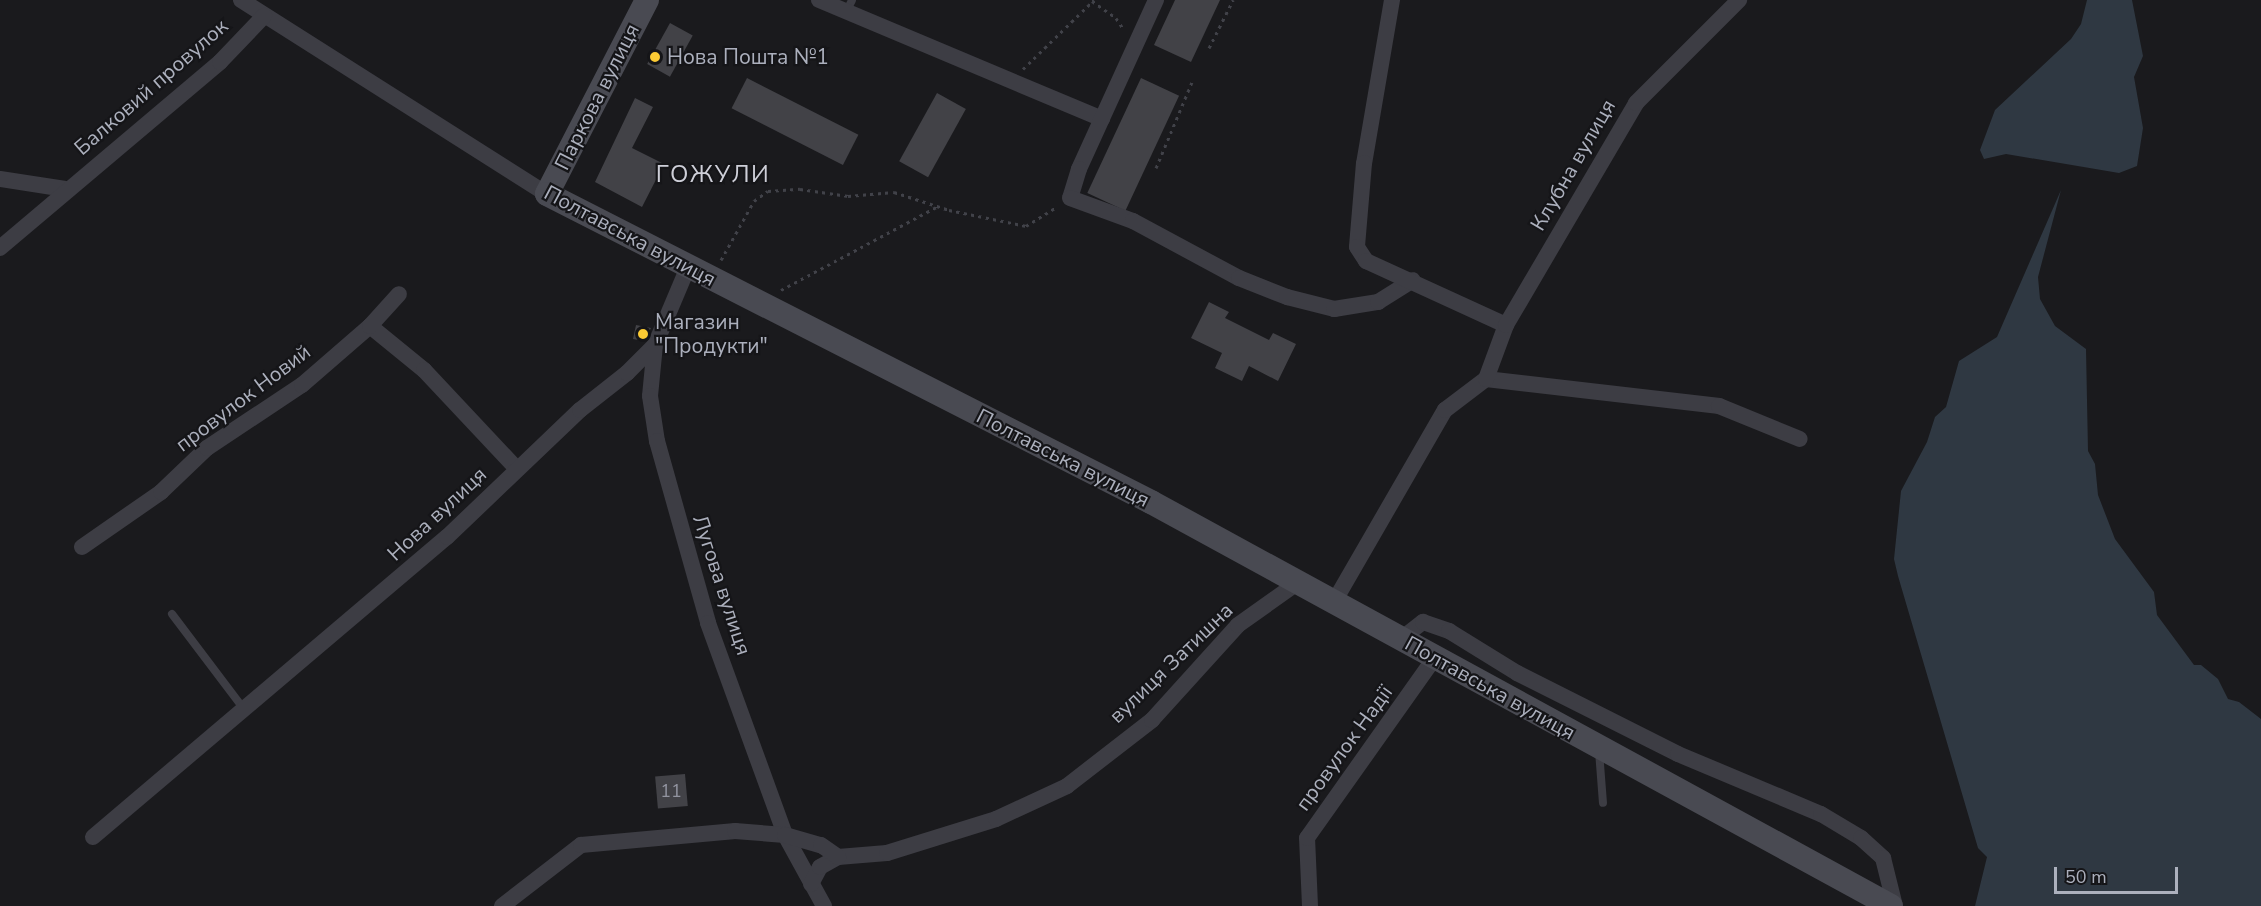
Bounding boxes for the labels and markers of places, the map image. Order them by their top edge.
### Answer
place label: Нова Пошта №1 [667,44,829,70]
marker: Нова Пошта №1 [648,50,662,64]
place label: Магазин "Продукти" [655,309,768,359]
marker: Магазин "Продукти" [636,327,650,341]

